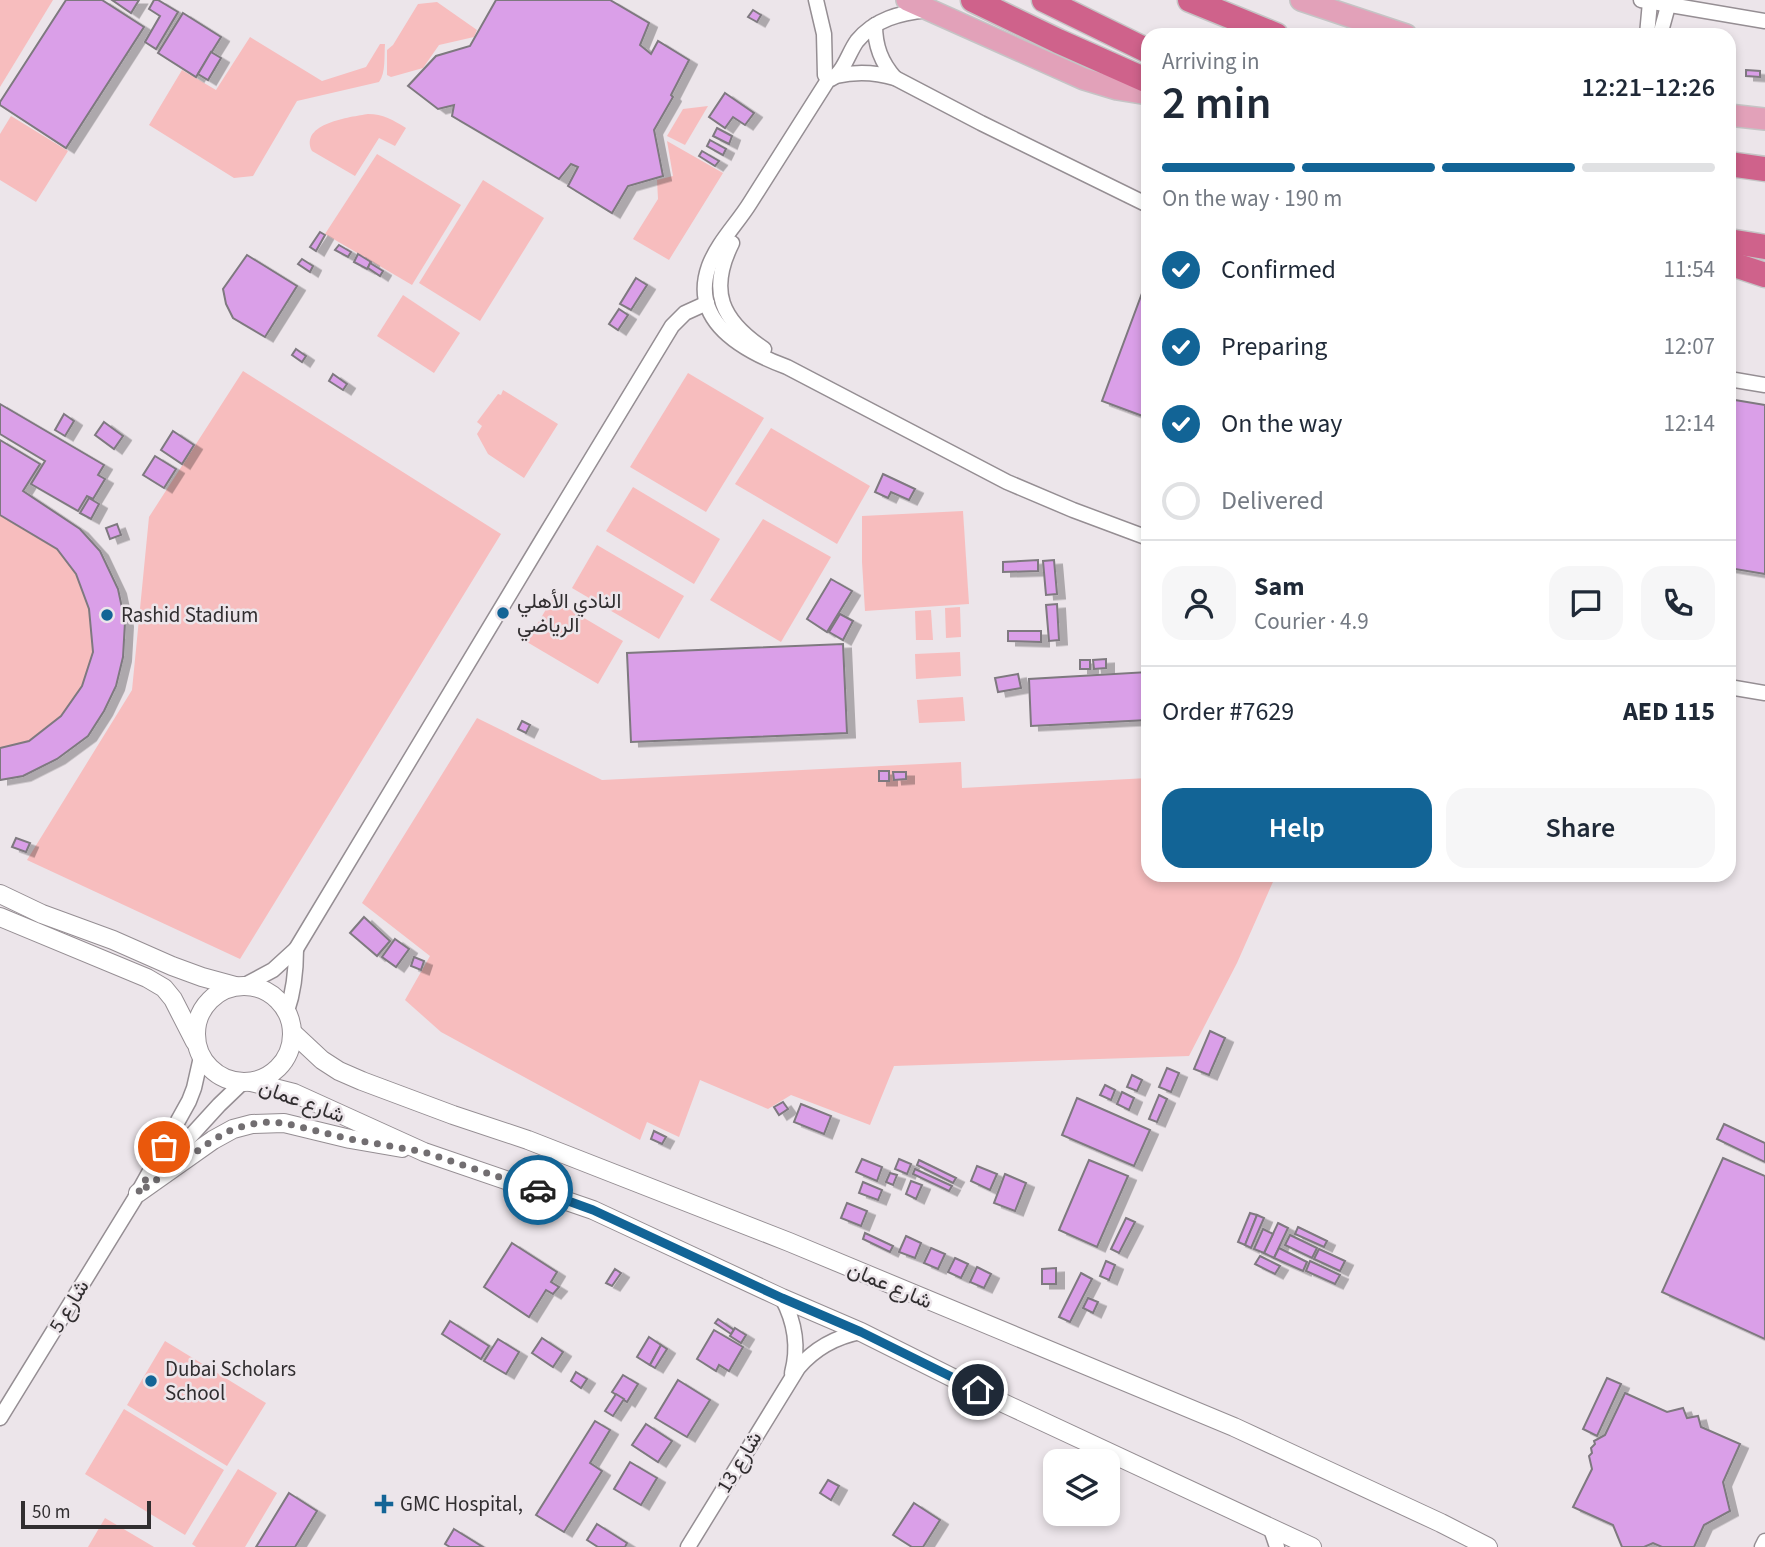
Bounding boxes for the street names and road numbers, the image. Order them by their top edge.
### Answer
street label: شارع عمان [255,1072,349,1130]
street label: شارع عمان [843,1254,937,1316]
street label: شارع 5 [41,1274,97,1338]
street label: شارع 13 [709,1425,769,1499]

